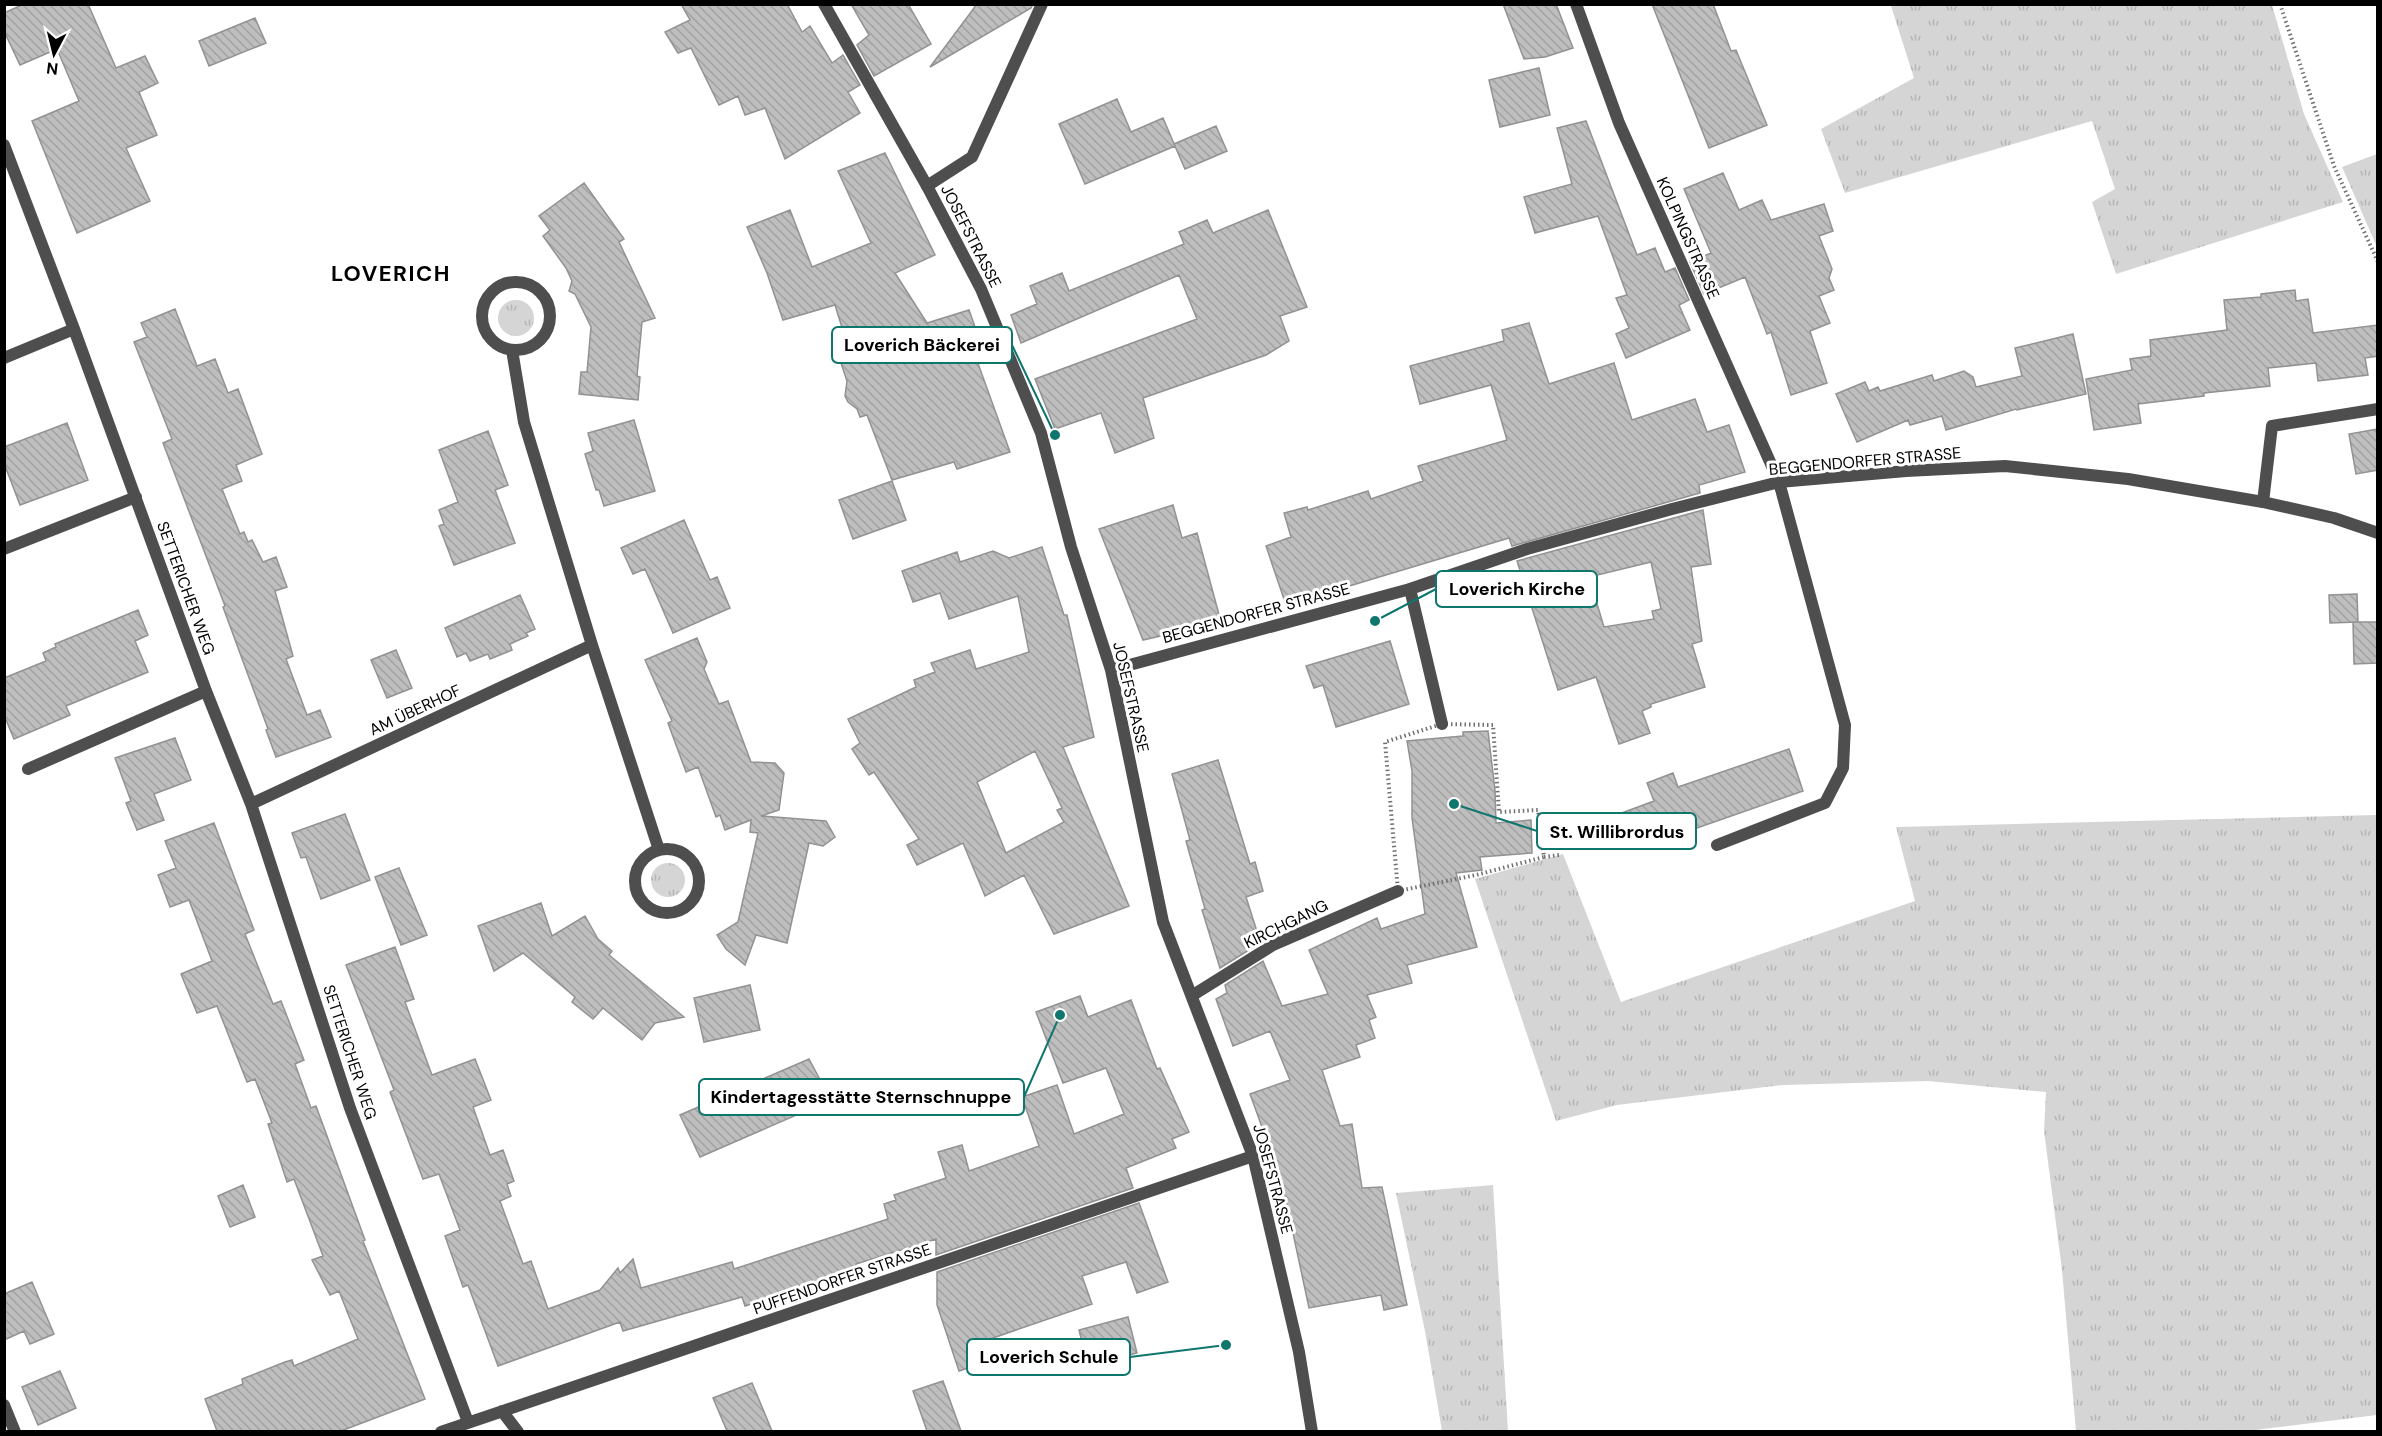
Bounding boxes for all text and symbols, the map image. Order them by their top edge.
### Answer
north arrow [24,24,84,84]
text: N [45,57,59,80]
street label: KOLPINGSTRASSE [1652,174,1724,302]
street label: JOSEFSTRASSE [936,181,1006,291]
district label: LOVERICH [331,259,451,288]
callout: Loverich Bäckerei [832,327,1012,363]
text: Loverich Bäckerei [844,333,1000,357]
street label: BEGGENDORFER STRASSE [1768,442,1962,480]
street label: SETTERICHER WEG [152,518,220,658]
callout: Loverich Kirche [1436,571,1597,607]
text: Loverich Kirche [1449,577,1585,601]
street label: BEGGENDORFER STRASSE [1160,578,1352,648]
street label: JOSEFSTRASSE [1108,640,1154,754]
street label: AM ÜBERHOF [366,679,465,740]
callout: St. Willibrordus [1537,813,1696,849]
text: St. Willibrordus [1550,820,1684,844]
street label: KIRCHGANG [1241,895,1331,953]
street label: SETTERICHER WEG [318,982,382,1122]
callout: Kindertagesstätte Sternschnuppe [699,1079,1024,1115]
text: Kindertagesstätte Sternschnuppe [711,1085,1012,1109]
street label: JOSEFSTRASSE [1248,1122,1298,1236]
street label: PUFFENDORFER STRASSE [750,1239,934,1319]
callout: Loverich Schule [967,1339,1130,1375]
text: Loverich Schule [979,1345,1119,1369]

